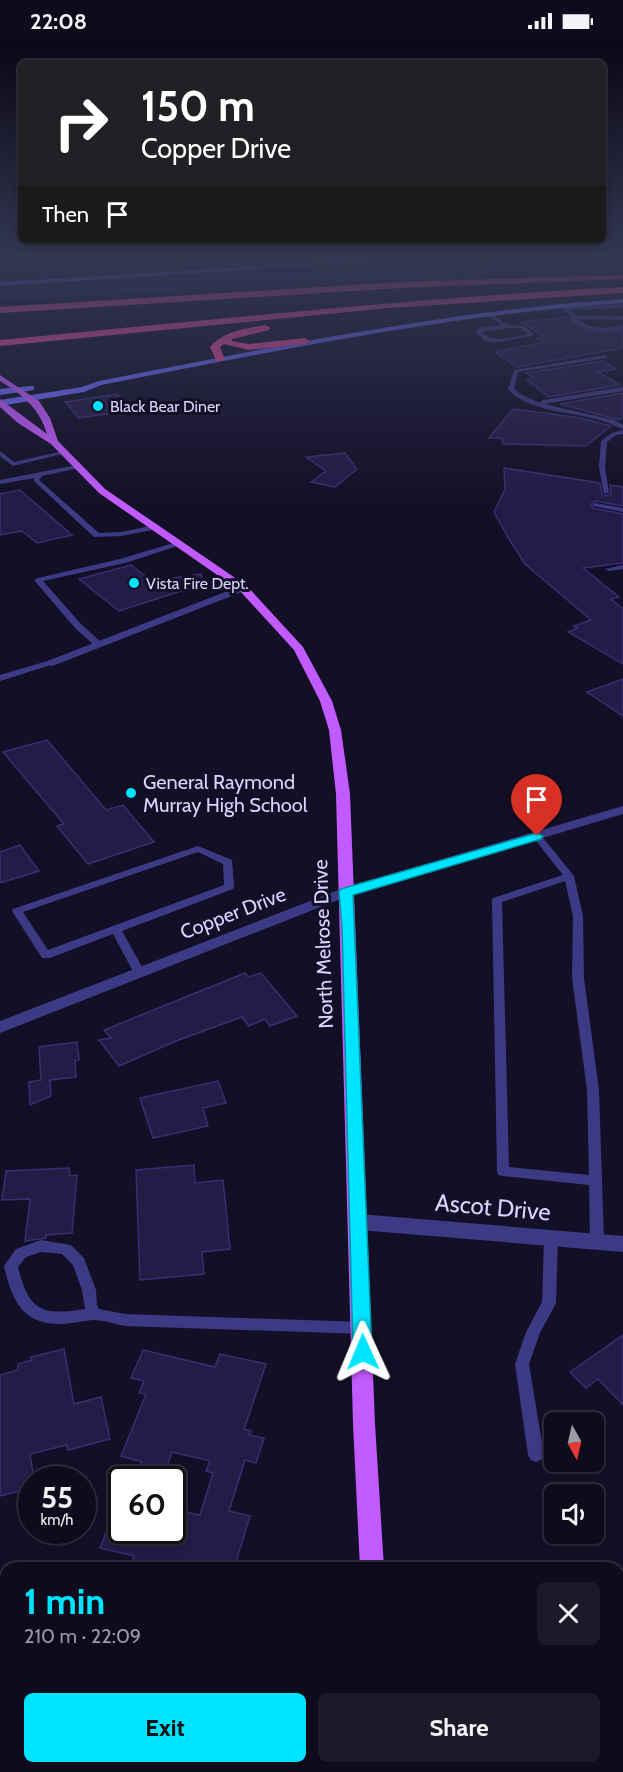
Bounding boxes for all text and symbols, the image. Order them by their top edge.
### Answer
text: 22:08 [30,8,87,35]
text: 150 m [141,80,255,132]
icon: right [42,84,120,162]
text: Copper Drive [141,132,291,165]
icon: arrive [101,198,134,231]
text: Then [42,201,89,228]
place label: Black Bear Diner [110,397,221,416]
marker: Black Bear Diner [91,399,105,413]
place label: Vista Fire Dept. [146,574,249,593]
marker: Vista Fire Dept. [127,576,141,590]
place label: General Raymond Murray High School [143,770,308,817]
pin [511,774,562,836]
icon: arrive [520,783,553,816]
marker: General Raymond Murray High School [124,786,138,800]
street label: North Melrose Drive [308,859,338,1029]
street label: Copper Drive [177,882,289,944]
street label: Ascot Drive [434,1188,552,1226]
position arrow [331,1320,395,1384]
north arrow [544,1412,604,1472]
map controls [544,1412,604,1544]
speed limit sign: 60 [108,1466,186,1544]
text: 55 [41,1479,73,1516]
button: sound [544,1484,604,1544]
text: km/h [41,1511,73,1529]
text: 1 min [24,1579,105,1623]
button: close [537,1582,600,1645]
text: 210 m · 22:09 [24,1624,141,1648]
button: Exit [24,1693,306,1762]
button: Share [318,1693,600,1762]

